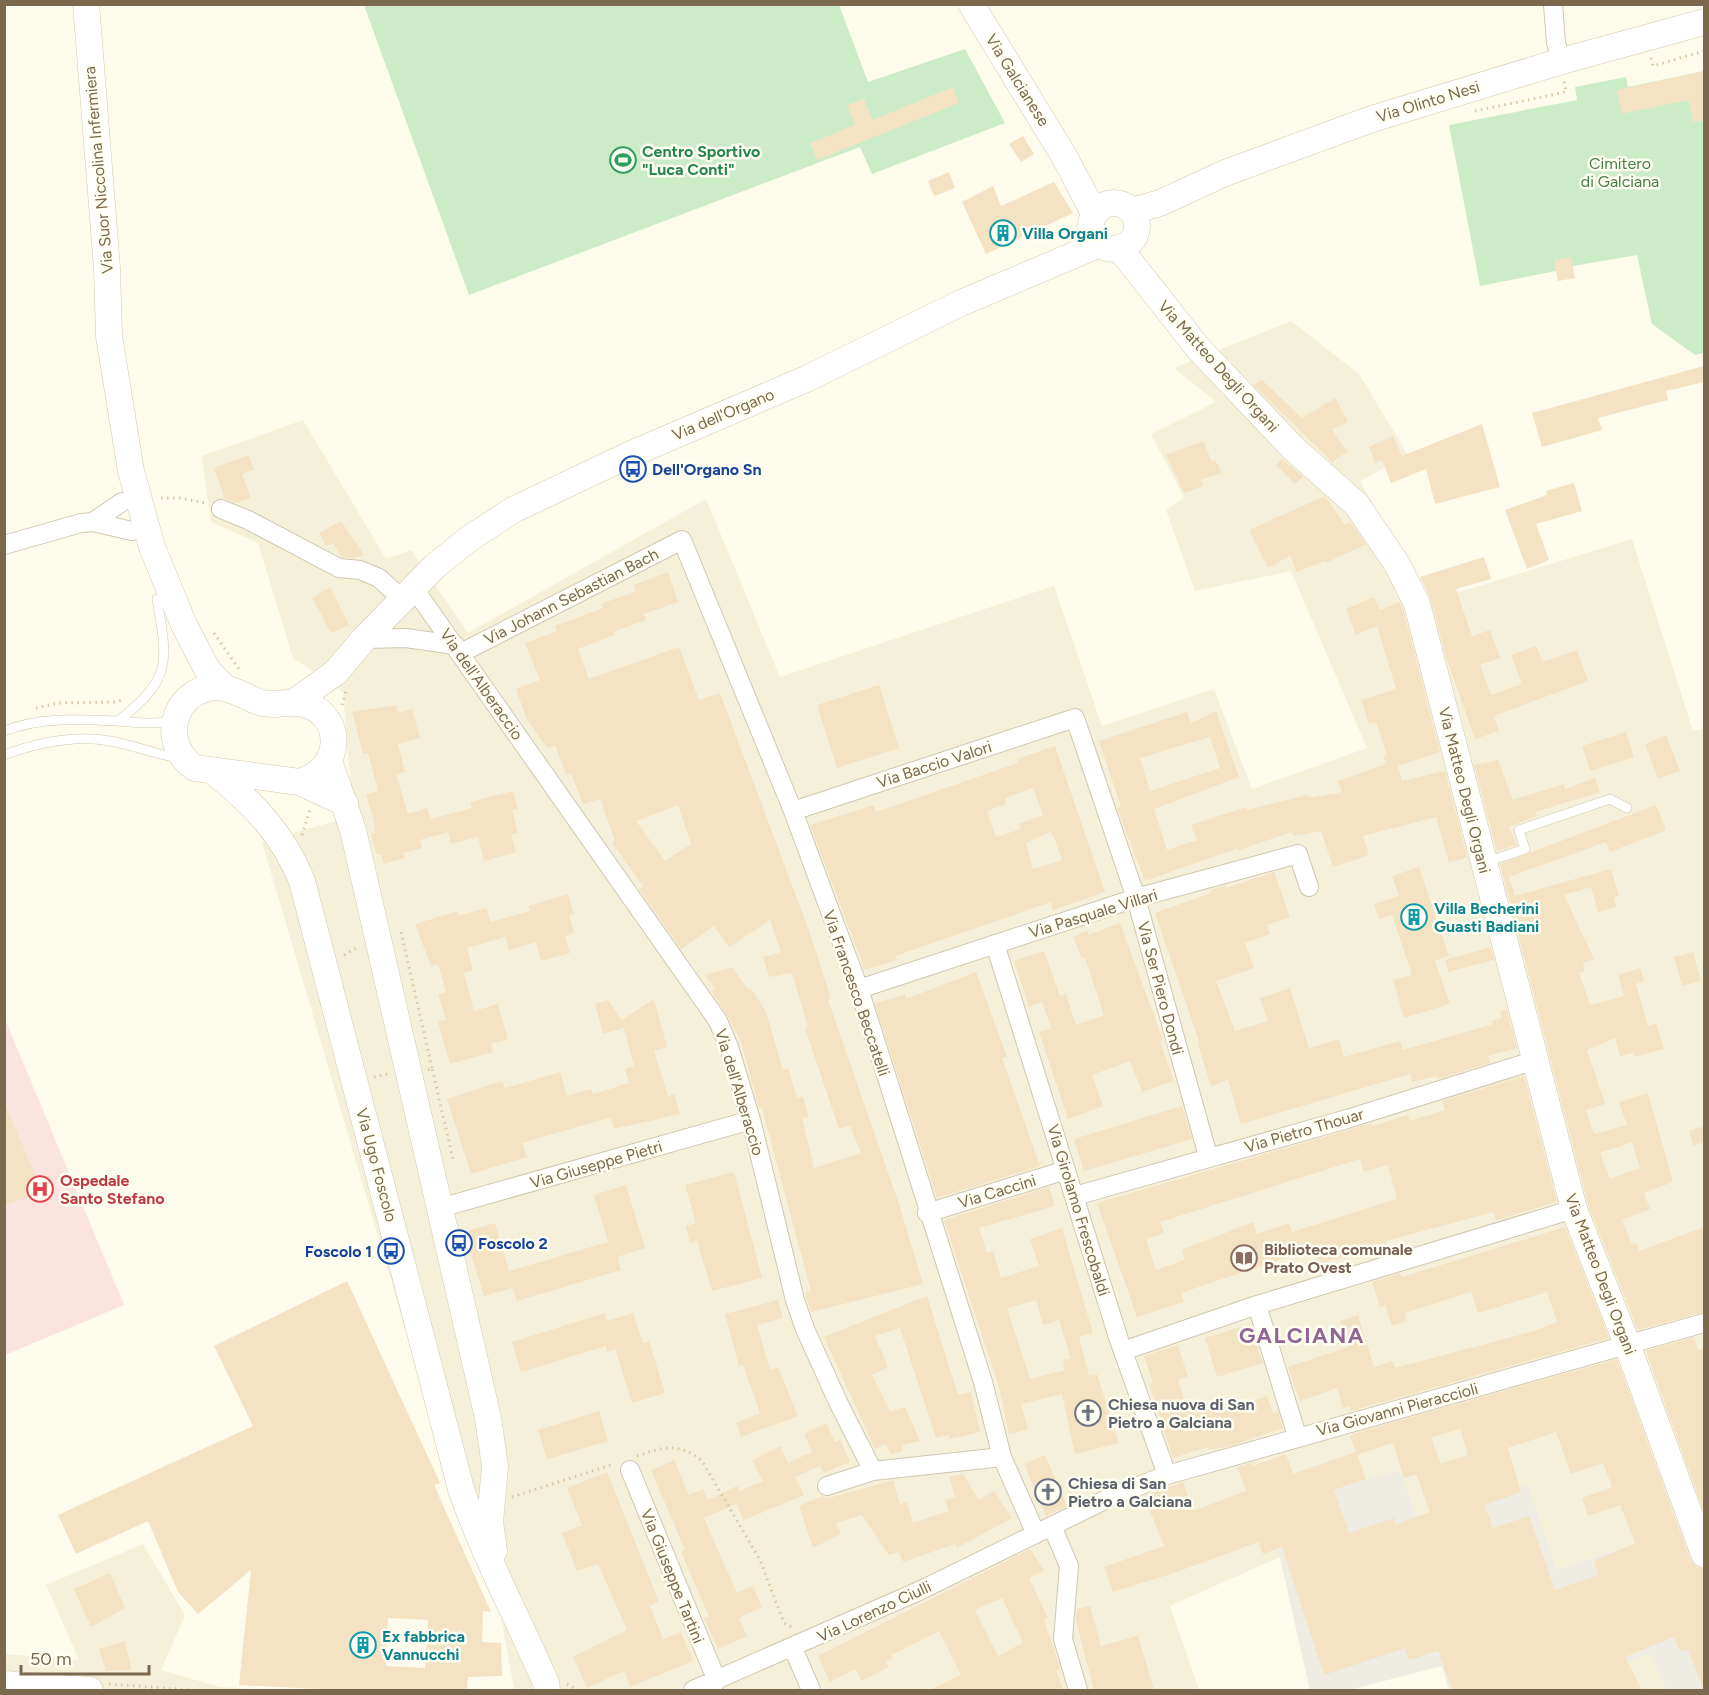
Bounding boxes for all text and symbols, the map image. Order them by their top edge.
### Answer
street label: Via Galcianese [982,31,1054,130]
street label: Via Suor Niccolina Infermiera [80,65,117,274]
street label: Via Olinto Nesi [1374,77,1482,126]
place label: Centro Sportivo "Luca Conti" [642,142,760,179]
sports icon: Centro Sportivo "Luca Conti" [608,145,638,175]
park label: Cimitero di Galciana [1581,154,1659,191]
building icon: Villa Organi [988,218,1018,248]
place label: Villa Organi [1022,224,1108,243]
street label: Via Matteo Degli Organi [1154,296,1283,436]
street label: Via dell'Organo [669,384,777,444]
bus stop icon: Dell'Organo Sn [618,454,648,484]
place label: Dell'Organo Sn [652,460,762,479]
street label: Via Johann Sebastian Bach [481,544,662,649]
street label: Via dell'Alberaccio [436,625,527,744]
street label: Via Matteo Degli Organi [1435,705,1494,875]
street label: Via Baccio Valori [874,737,994,792]
street label: Via Pasquale Villari [1027,885,1160,942]
place label: Villa Becherini Guasti Badiani [1434,899,1539,936]
building icon: Villa Becherini Guasti Badiani [1399,902,1429,932]
street label: Via Francesco Beccatelli [819,908,894,1079]
street label: Via Ser Piero Dondi [1134,919,1187,1057]
street label: Via dell'Alberaccio [711,1026,768,1158]
street label: Via Pietro Thouar [1242,1104,1366,1157]
street label: Via Ugo Foscolo [352,1106,401,1224]
street label: Via Girolamo Frescobaldi [1043,1122,1114,1298]
street label: Via Giuseppe Pietri [528,1137,664,1192]
place label: Ospedale Santo Stefano [60,1171,165,1208]
street label: Via Caccini [956,1171,1038,1212]
hospital icon: Ospedale Santo Stefano [25,1174,55,1204]
street label: Via Matteo Degli Organi [1561,1191,1640,1357]
bus stop icon: Foscolo 2 [444,1228,474,1258]
place label: Foscolo 2 [478,1234,548,1253]
bus stop icon: Foscolo 1 [376,1236,406,1266]
place label: Biblioteca comunale Prato Ovest [1264,1240,1413,1277]
place label: Foscolo 1 [305,1242,372,1261]
library icon: Biblioteca comunale Prato Ovest [1229,1243,1259,1273]
district label: GALCIANA [1239,1322,1365,1349]
street label: Via Giovanni Pieraccioli [1314,1379,1480,1440]
place label: Chiesa nuova di San Pietro a Galciana [1108,1395,1255,1432]
church icon: Chiesa nuova di San Pietro a Galciana [1073,1398,1103,1428]
place label: Chiesa di San Pietro a Galciana [1068,1474,1192,1511]
church icon: Chiesa di San Pietro a Galciana [1033,1477,1063,1507]
street label: Via Giuseppe Tartini [637,1506,708,1646]
street label: Via Lorenzo Ciulli [814,1577,934,1646]
place label: Ex fabbrica Vannucchi [382,1627,465,1664]
building icon: Ex fabbrica Vannucchi [348,1630,378,1660]
scale bar [21,1638,148,1676]
text: 50 m [30,1648,72,1670]

